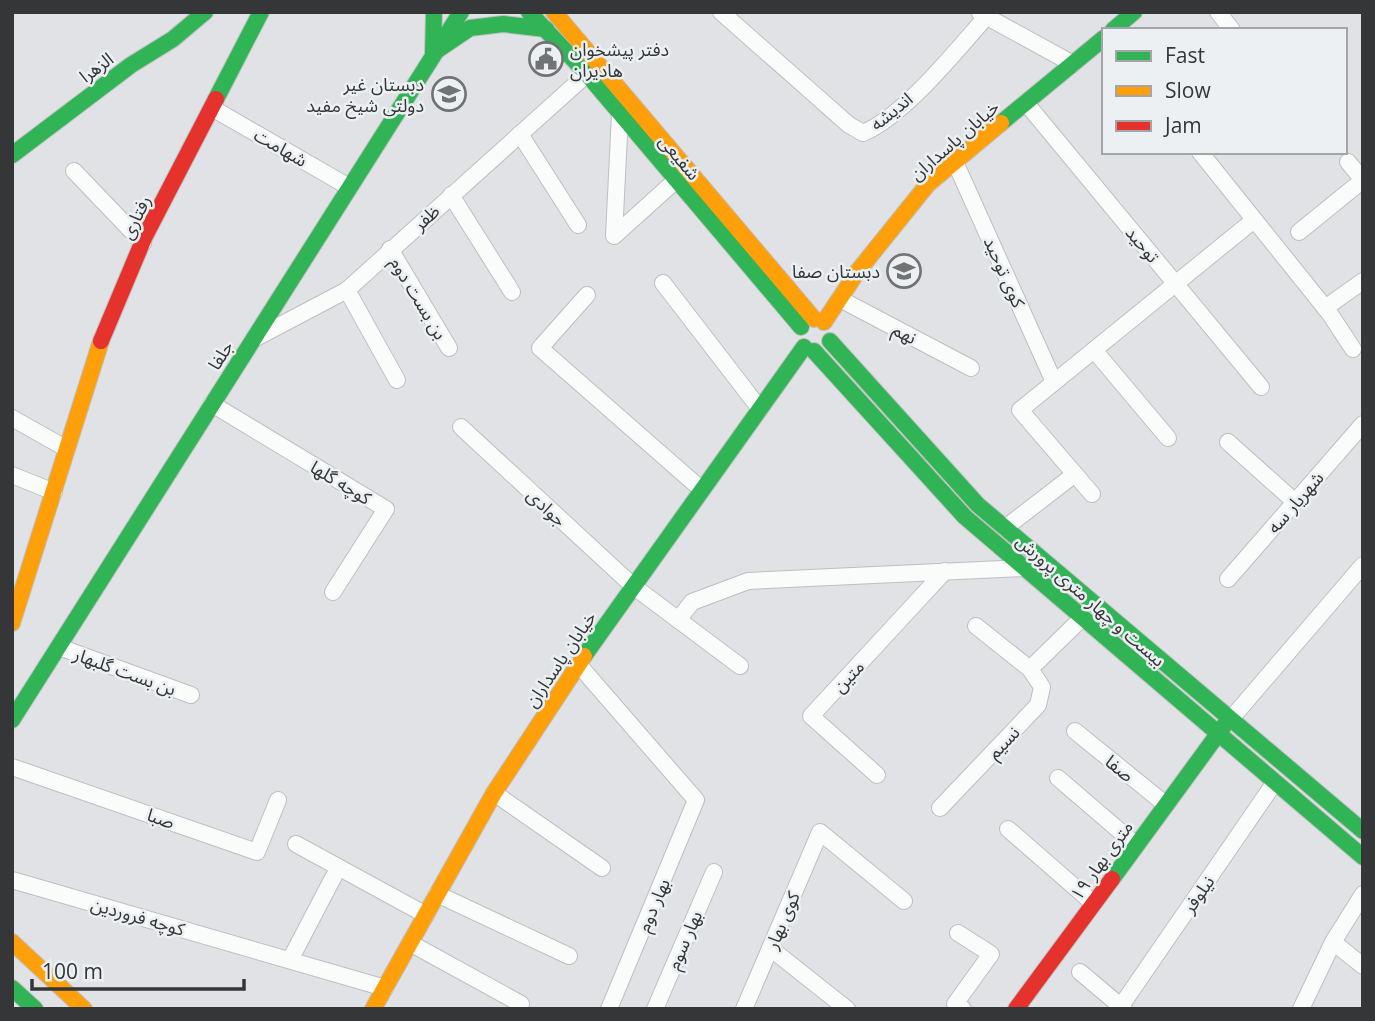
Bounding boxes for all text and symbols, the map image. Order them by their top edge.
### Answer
legend [1102,28,1347,154]
place label: دفتر پیشخوان هادیران [570,37,669,82]
public building icon: دفتر پیشخوان هادیران [527,40,565,78]
text: Fast [1165,41,1205,69]
street label: الزهرا [74,46,118,88]
place label: دبستان غیر دولتی شیخ مفید [306,72,424,119]
school or university icon: دبستان غیر دولتی شیخ مفید [430,75,468,113]
text: Slow [1165,76,1211,104]
street label: اندیشه [865,87,917,135]
street label: خیابان پاسداران [904,95,1004,186]
text: Jam [1163,111,1202,139]
street label: شهامت [250,122,312,172]
street label: شفیعی [654,129,706,185]
street label: رفتاری [114,191,156,243]
street label: ظفر [407,199,445,236]
street label: توحید [1121,221,1165,267]
street label: کوی توحید [979,233,1031,312]
street label: بن بست دوم [382,252,453,345]
school or university icon: دبستان صفا [885,252,923,290]
place label: دبستان صفا [792,259,880,283]
street label: نهم [888,317,921,351]
street label: جلفا [202,336,238,374]
street label: کوچه گلها [306,454,376,510]
street label: شهریار سه [1261,466,1329,538]
street label: جوادی [522,483,572,531]
street label: بیست و چهار متری پرورش [1011,529,1171,672]
street label: خیابان پاسداران [519,606,601,712]
street label: بن بست گلبهار [70,641,179,701]
street label: متین [827,655,869,697]
street label: نسیم [982,720,1026,765]
street label: صفا [1101,749,1139,787]
street label: صبا [144,802,178,834]
street label: ۱۹ متری بهار [1064,815,1138,905]
street label: نیلوفر [1176,870,1219,918]
street label: بهار دوم [631,875,678,937]
street label: کوی بهار [759,887,805,953]
street label: کوچه فروردین [88,891,188,941]
street label: بهار سوم [661,907,710,974]
scale bar [32,948,243,992]
text: 100 m [42,957,103,985]

